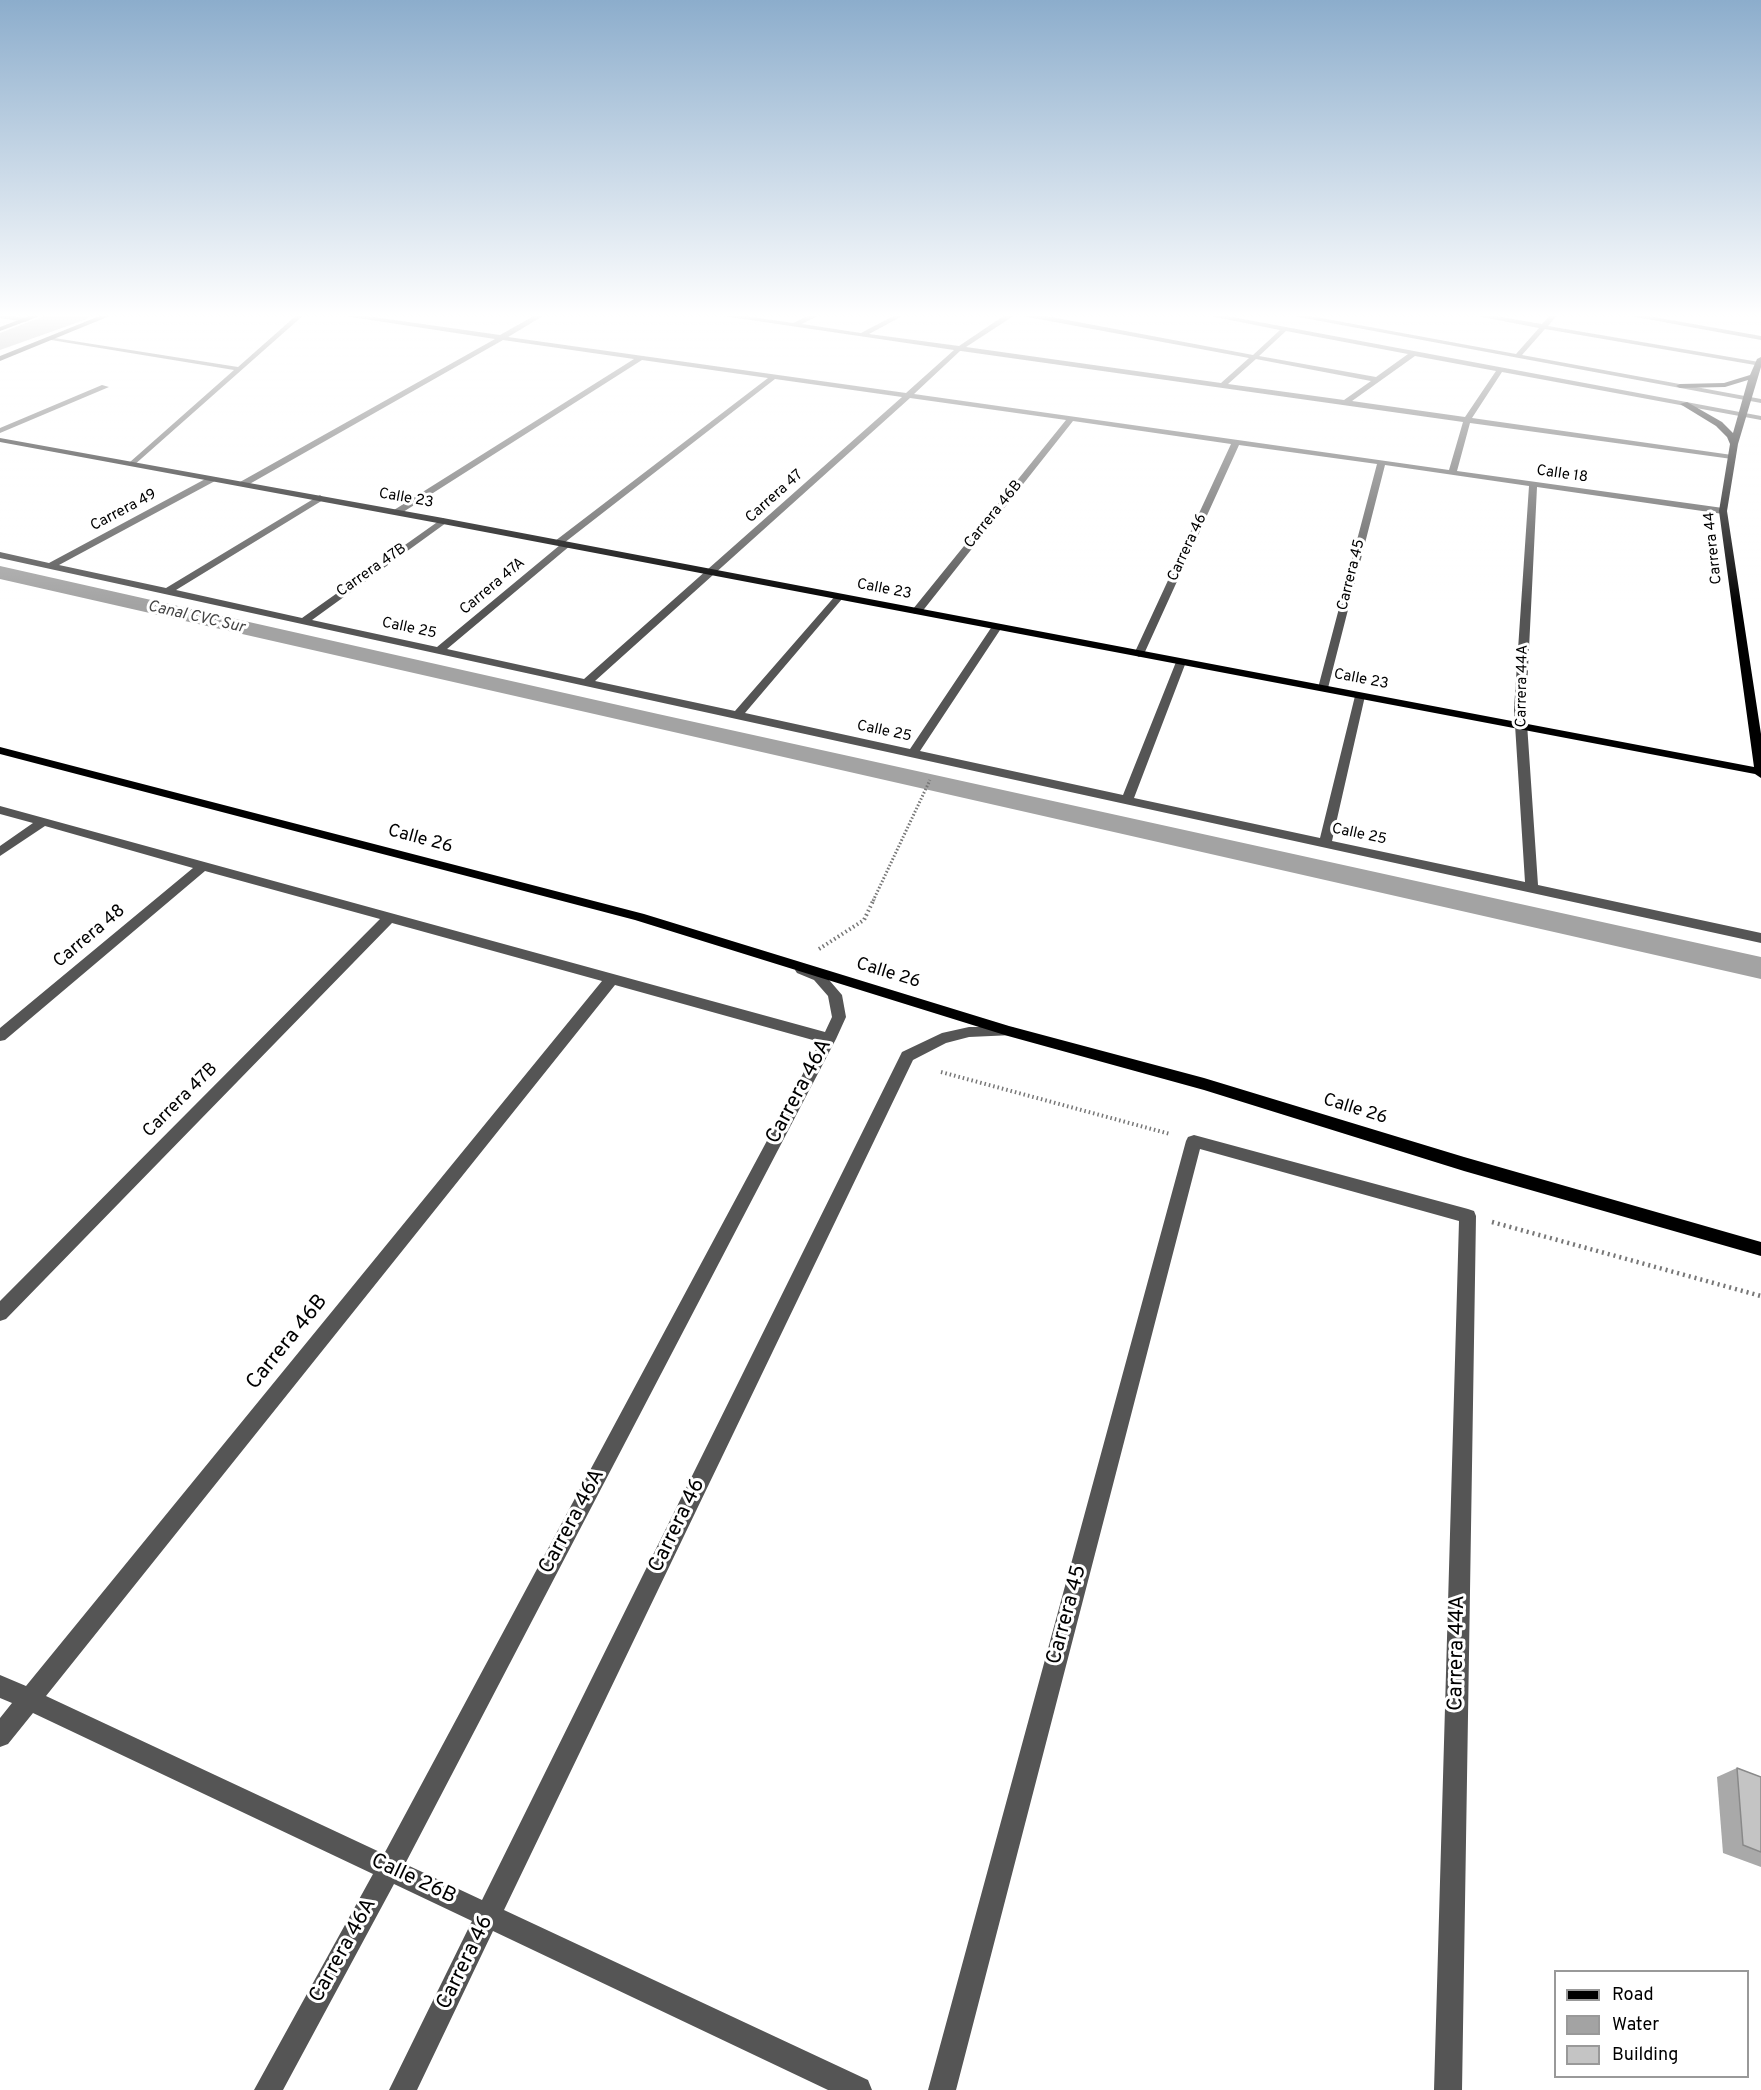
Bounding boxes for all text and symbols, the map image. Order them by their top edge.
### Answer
street label: Calle 18 [1535,462,1589,488]
street label: Carrera 47 [743,466,807,528]
street label: Carrera 46B [961,477,1027,553]
street label: Calle 23 [377,485,435,513]
street label: Carrera 49 [88,486,160,536]
street label: Carrera 46 [1165,511,1211,585]
street label: Carrera 44 [1701,511,1727,585]
street label: Carrera 45 [1334,537,1370,613]
street label: Carrera 47B [334,540,410,602]
street label: Carrera 47A [457,555,529,619]
street label: Calle 23 [855,576,913,604]
water label: Canal CVC Sur [146,598,246,638]
street label: Calle 25 [380,614,438,644]
street label: Carrera 44A [1513,644,1533,728]
street label: Calle 23 [1332,666,1390,694]
street label: Calle 25 [855,717,913,747]
street label: Calle 25 [1330,820,1388,850]
street label: Calle 26 [385,821,455,859]
street label: Carrera 48 [50,901,130,973]
street label: Calle 26 [853,954,923,994]
street label: Carrera 46A [762,1035,838,1149]
street label: Carrera 47B [139,1059,223,1143]
street label: Calle 26 [1320,1090,1390,1130]
street label: Carrera 46B [242,1290,334,1396]
street label: Carrera 46A [535,1465,611,1579]
street label: Carrera 46 [644,1475,712,1577]
street label: Carrera 45 [1043,1563,1093,1667]
street label: Carrera 44A [1444,1595,1472,1711]
street label: Calle 26B [366,1849,460,1911]
street label: Carrera 46A [305,1894,383,2008]
street label: Carrera 46 [432,1912,500,2014]
legend [1554,1970,1749,2078]
text: Road [1612,1984,1654,2007]
text: Water [1612,2014,1659,2037]
text: Building [1612,2044,1678,2067]

